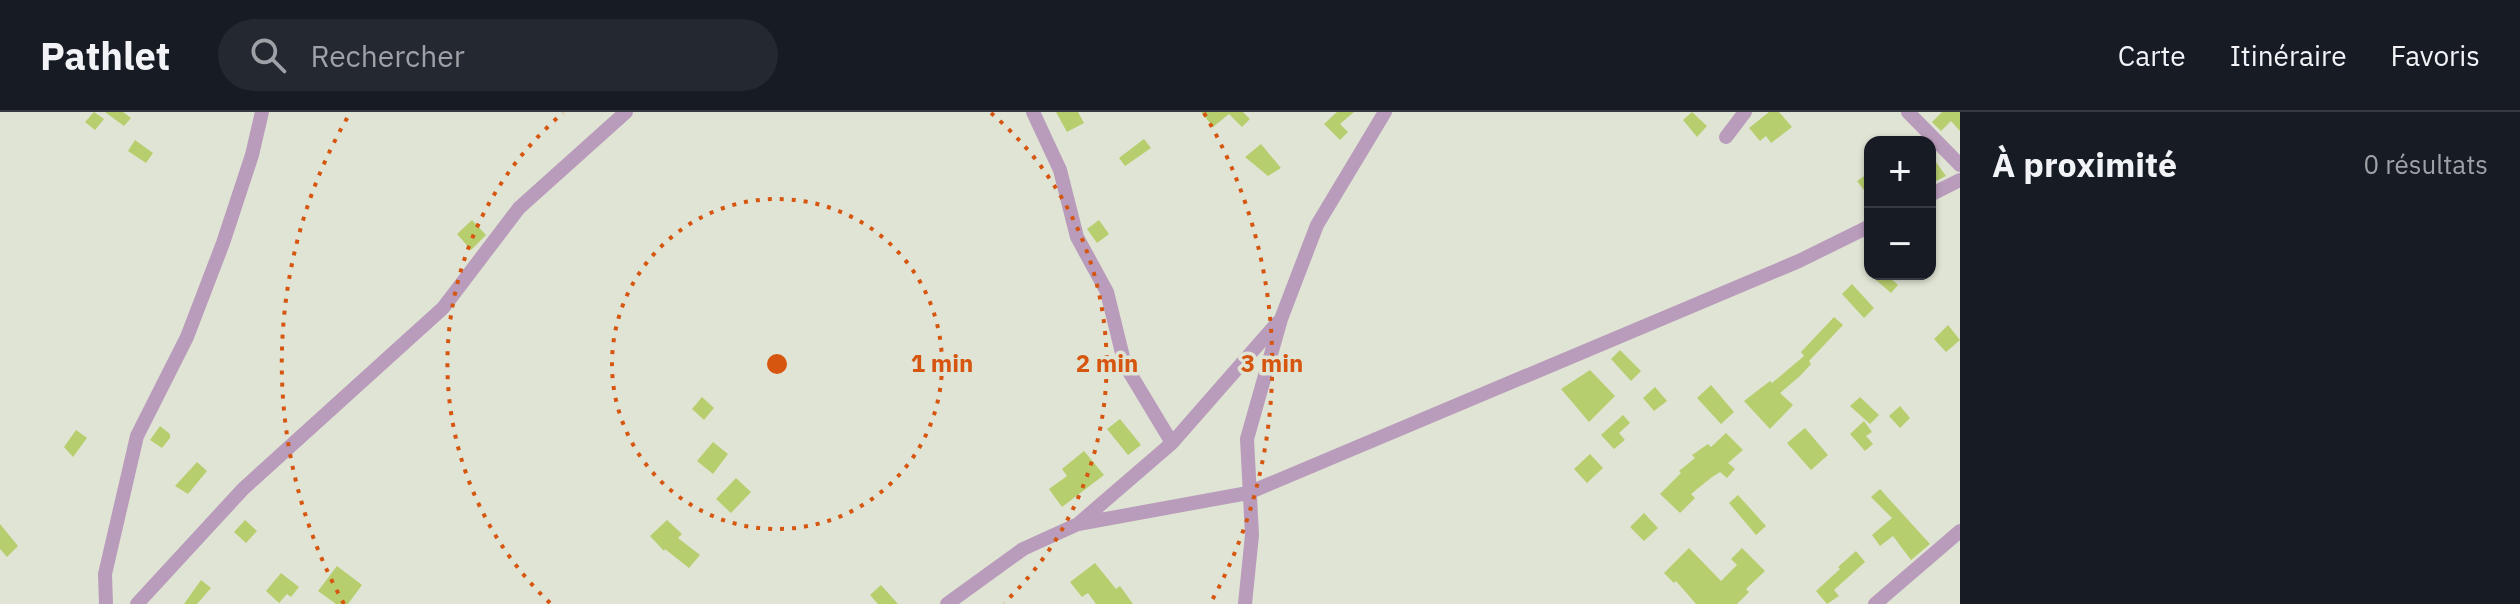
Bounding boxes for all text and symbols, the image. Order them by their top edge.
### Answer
search box [218,19,778,91]
text: Pathlet [40,31,170,80]
icon: search [246,33,290,77]
text: Rechercher [310,36,465,75]
text: Carte [2118,37,2186,74]
text: Itinéraire [2230,37,2347,74]
text: Favoris [2391,37,2480,74]
map controls [1864,136,1936,280]
button: + [1864,136,1936,208]
text: À proximité [1992,142,2177,186]
text: 0 résultats [2363,147,2488,181]
button: − [1864,208,1936,280]
text: 1 min [911,347,973,379]
text: 2 min [1076,347,1138,379]
text: 3 min [1241,347,1303,379]
centre of rings [763,350,791,378]

